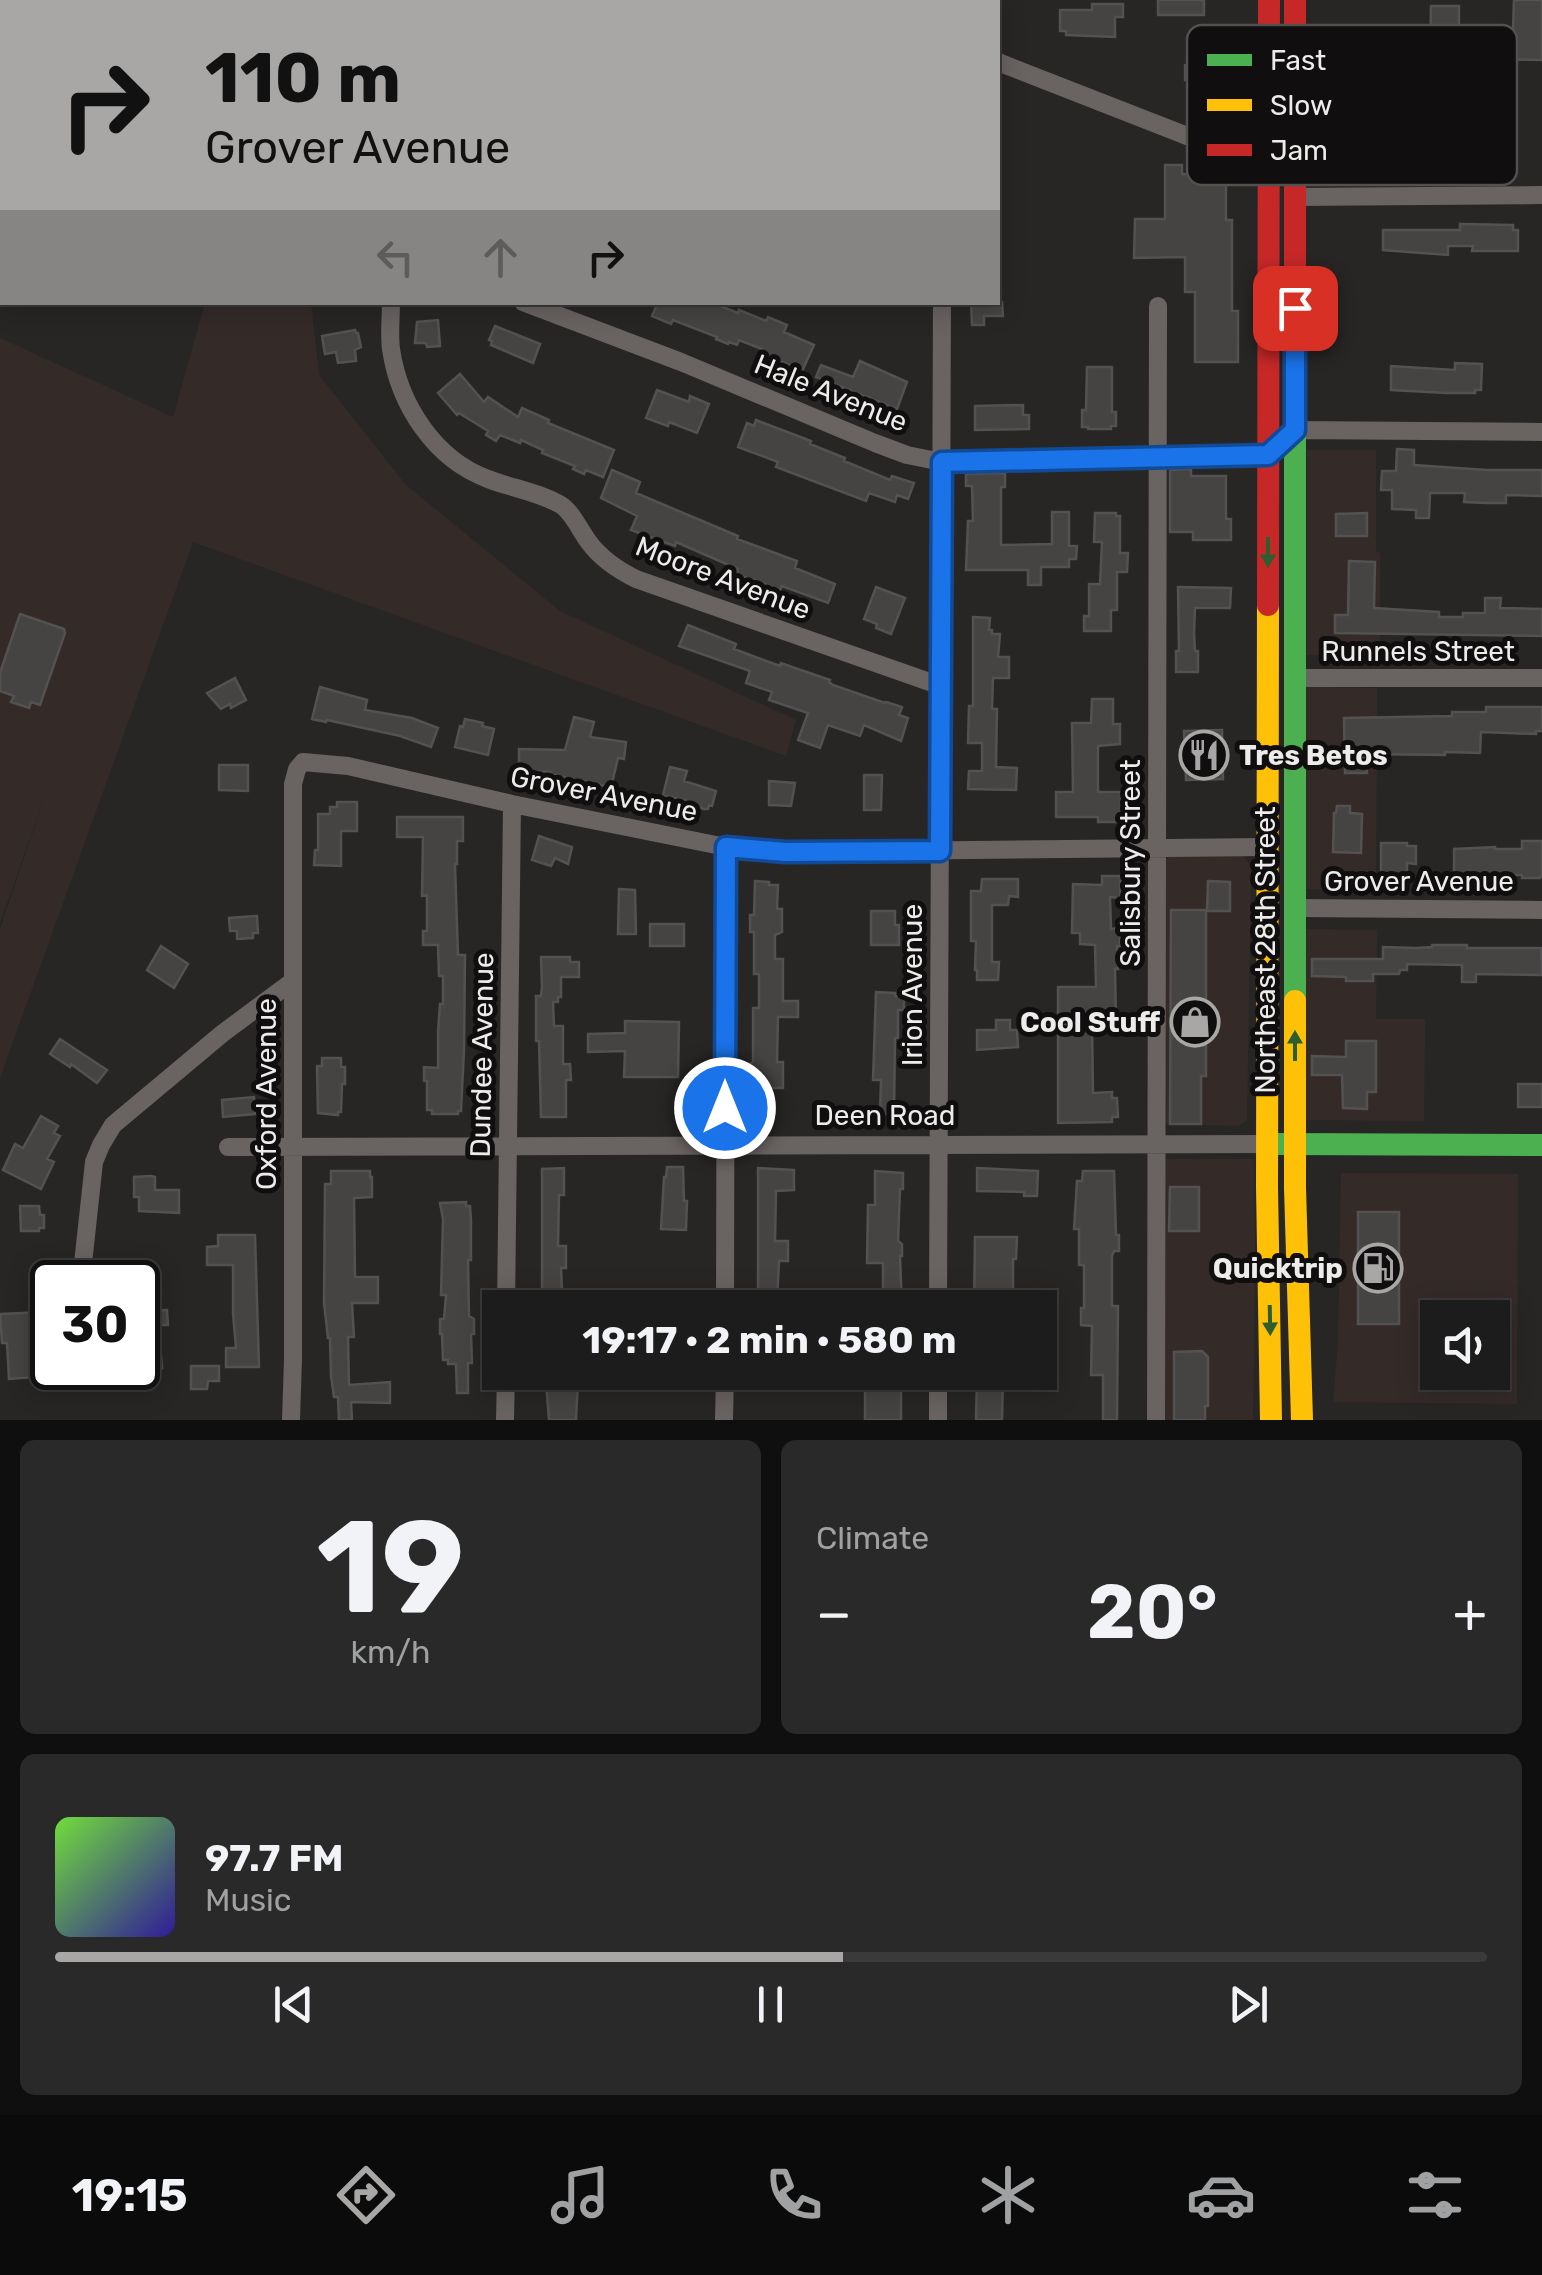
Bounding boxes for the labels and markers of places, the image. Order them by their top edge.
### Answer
pin [1253,266,1338,351]
restaurant icon: Tres Betos [1178,729,1230,781]
place label: Tres Betos [1239,739,1388,772]
shop icon: Cool Stuff [1169,996,1221,1048]
place label: Cool Stuff [1020,1006,1160,1039]
fuel station icon: Quicktrip [1352,1242,1404,1294]
place label: Quicktrip [1213,1252,1343,1285]

